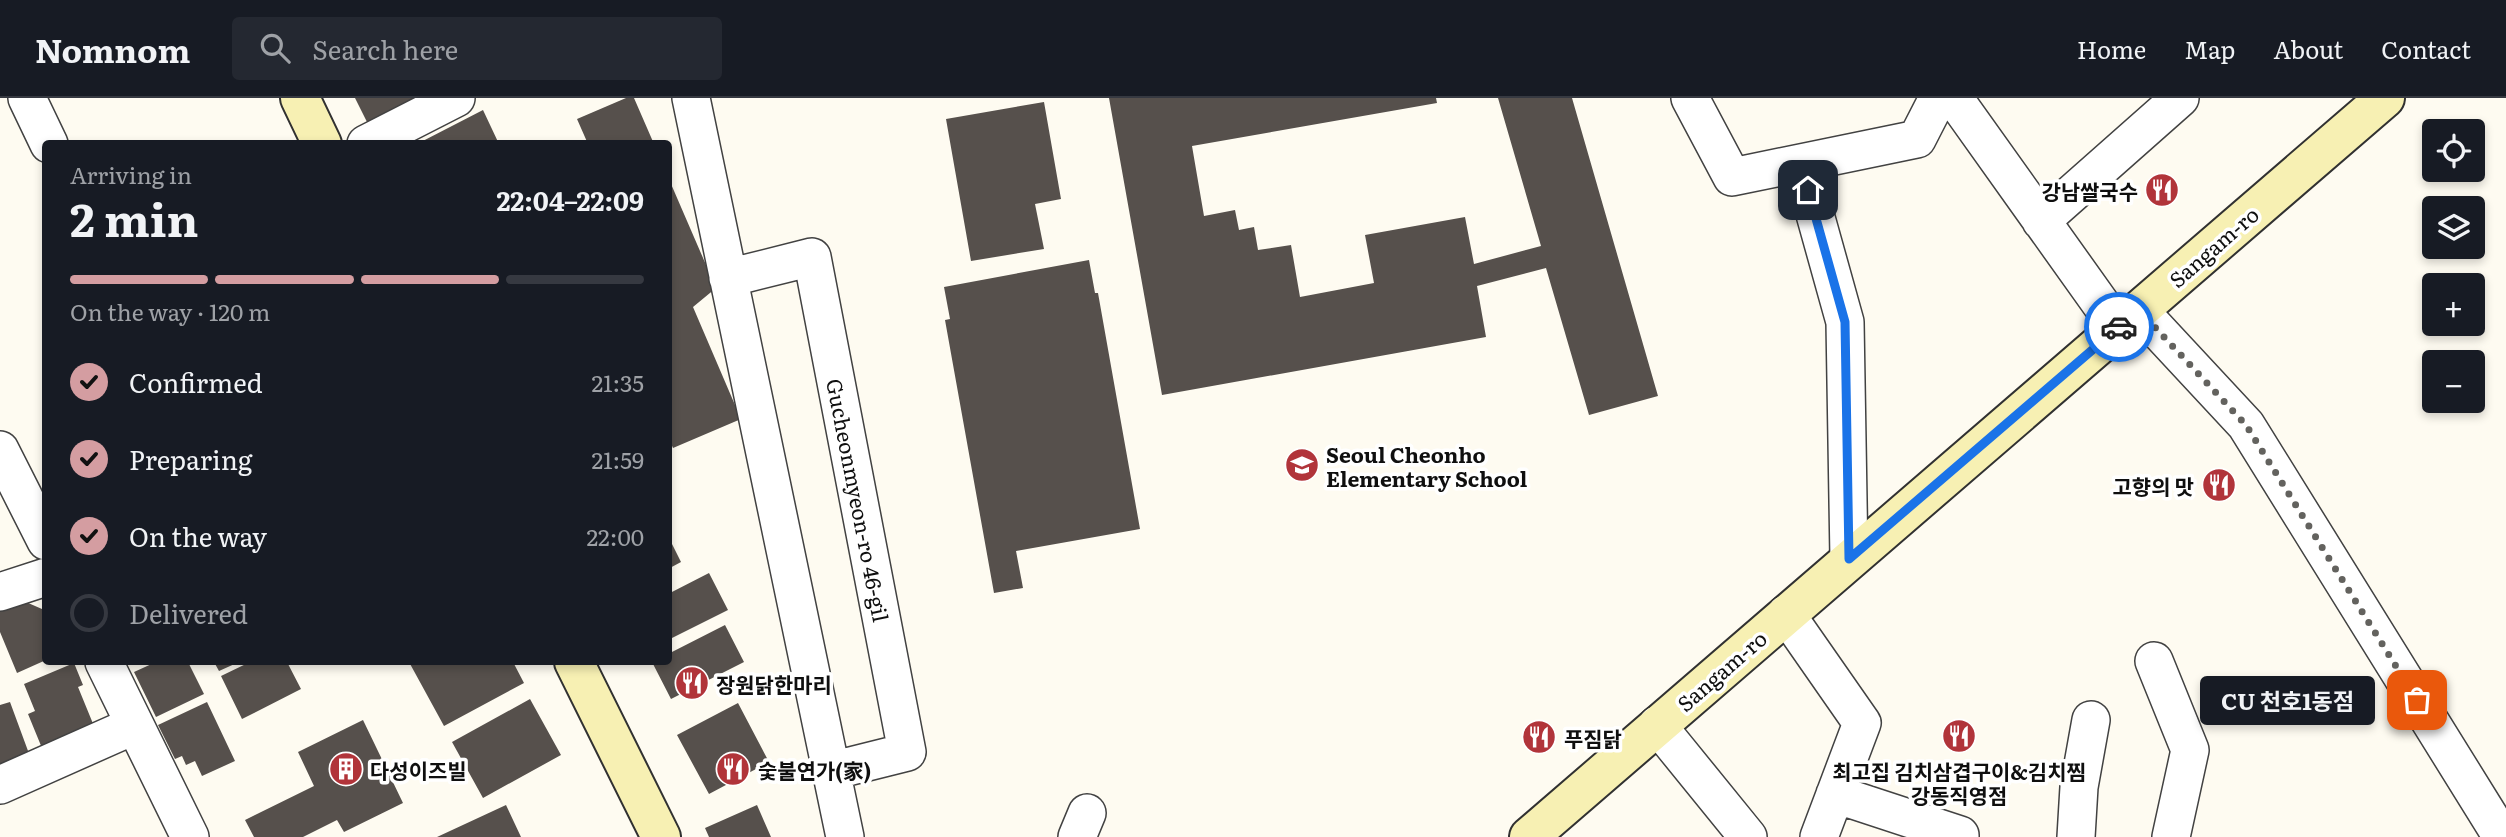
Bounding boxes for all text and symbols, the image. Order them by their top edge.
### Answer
search box [232,17,722,80]
text: Nomnom [35,24,190,73]
icon: search [256,29,294,67]
text: Search here [312,29,458,68]
text: Home [2077,31,2146,66]
text: Map [2184,31,2235,66]
text: About [2273,31,2343,66]
text: Contact [2381,31,2471,66]
map controls [2422,119,2485,413]
button: locate [2422,119,2485,182]
text: Arriving in [70,157,192,191]
pin [1778,160,1838,220]
icon: home [1789,171,1827,209]
restaurant icon: 강남쌀국수 [2143,171,2181,209]
place label: 강남쌀국수 [2041,175,2138,206]
text: 22:04–22:09 [496,180,644,219]
text: 2 min [70,183,199,251]
button: layers [2422,196,2485,259]
street label: Sangam-ro [2161,198,2265,294]
button: + [2422,273,2485,336]
courier [2084,292,2154,362]
text: On the way · 120 m [70,294,270,328]
icon: car [2100,308,2138,346]
button: − [2422,350,2485,413]
text: Confirmed [129,362,263,401]
icon: check [70,363,108,401]
text: 21:35 [592,365,644,399]
street label: Gucheonmyeon-ro 46-gil [820,376,898,624]
place label: Seoul Cheonho Elementary School [1326,438,1528,493]
text: Preparing [129,439,252,478]
icon: check [70,440,108,478]
text: 21:59 [592,442,644,476]
school or university icon: Seoul Cheonho Elementary School [1283,446,1321,484]
restaurant icon: 고향의 맛 [2200,466,2238,504]
place label: 고향의 맛 [2113,470,2194,501]
text: On the way [129,516,267,555]
icon: check [70,517,108,555]
text: 22:00 [586,519,644,553]
text: Delivered [129,593,248,632]
street label: Sangam-ro [1669,622,1773,718]
restaurant icon: 장원닭한마리 [673,664,711,702]
place label: 장원닭한마리 [716,668,832,699]
pin [2387,670,2447,730]
callout: CU 천호1동점 [2200,676,2375,724]
icon: bag [2398,681,2436,719]
text: CU 천호1동점 [2221,683,2354,717]
restaurant icon: 최고집 김치삼겹구이&김치찜 강동직영점 [1940,717,1978,755]
restaurant icon: 푸짐닭 [1520,718,1558,756]
place label: 푸짐닭 [1564,722,1622,753]
building icon: 다성이즈빌 [327,750,365,788]
restaurant icon: 숯불연가(家) [714,750,752,788]
place label: 다성이즈빌 [370,754,467,785]
place label: 숯불연가(家) [758,754,871,785]
place label: 최고집 김치삼겹구이&김치찜 강동직영점 [1832,755,2086,810]

